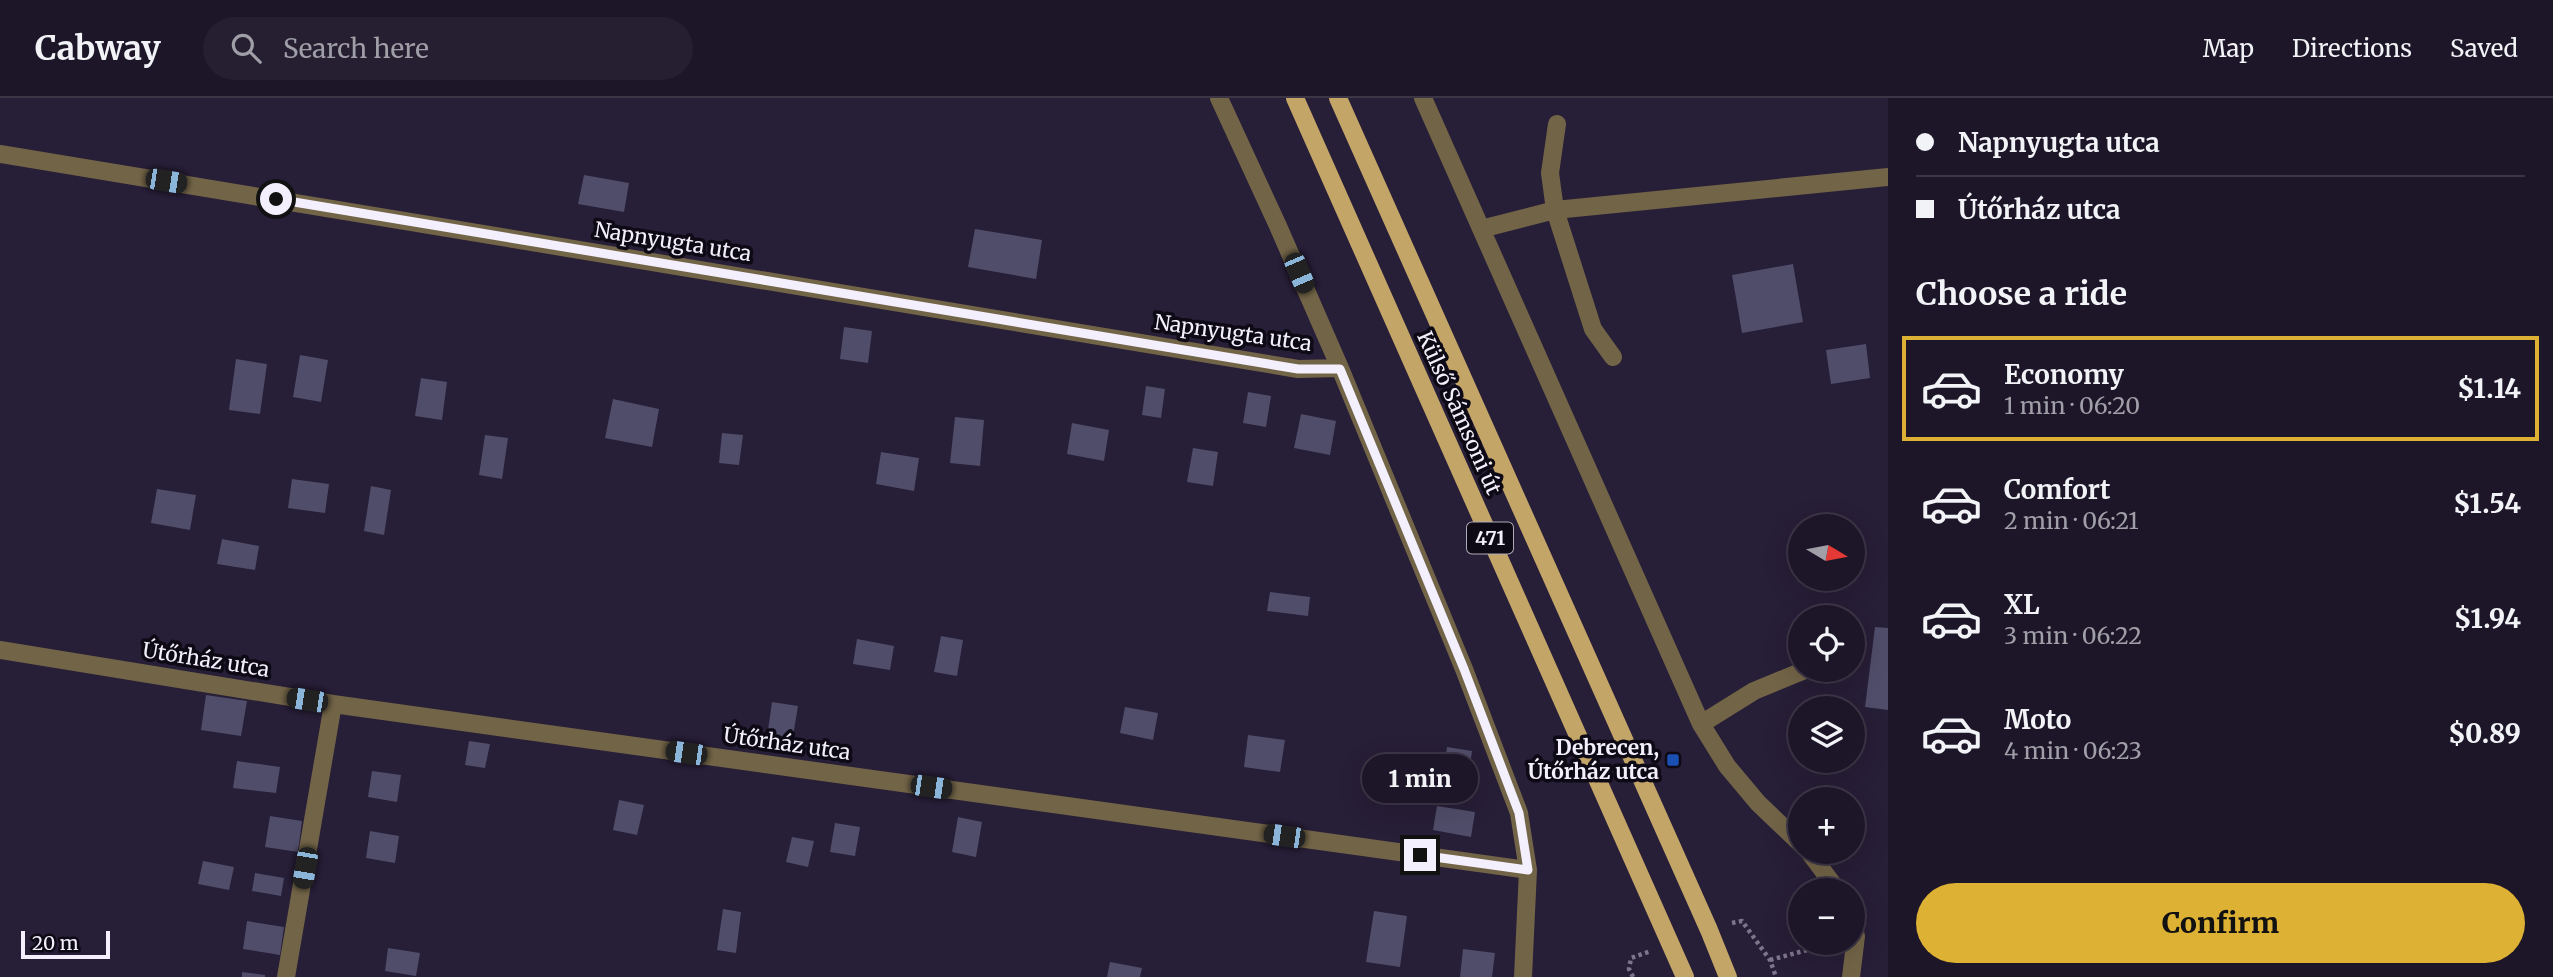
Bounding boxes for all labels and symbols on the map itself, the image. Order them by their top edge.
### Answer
car [144,167,189,195]
route start [260,183,292,215]
street label: Napnyugta utca [593,216,754,267]
car [1282,250,1317,296]
street label: Napnyugta utca [1153,308,1313,357]
street label: Külső Sámsoni út [1411,327,1508,499]
north arrow [1788,514,1866,592]
road number: 471 [1467,522,1513,554]
street label: Útőrház utca [141,635,272,683]
car [285,686,330,714]
street label: Útőrház utca [722,720,853,766]
place label: Debrecen, Útőrház utca [1528,734,1659,785]
car [664,740,709,766]
marker: Debrecen, Útőrház utca [1665,752,1681,768]
callout: 1 min [1362,754,1478,802]
car [909,774,954,800]
car [1262,823,1307,849]
route end [1404,839,1436,871]
car [292,845,319,891]
scale bar [21,928,110,960]

